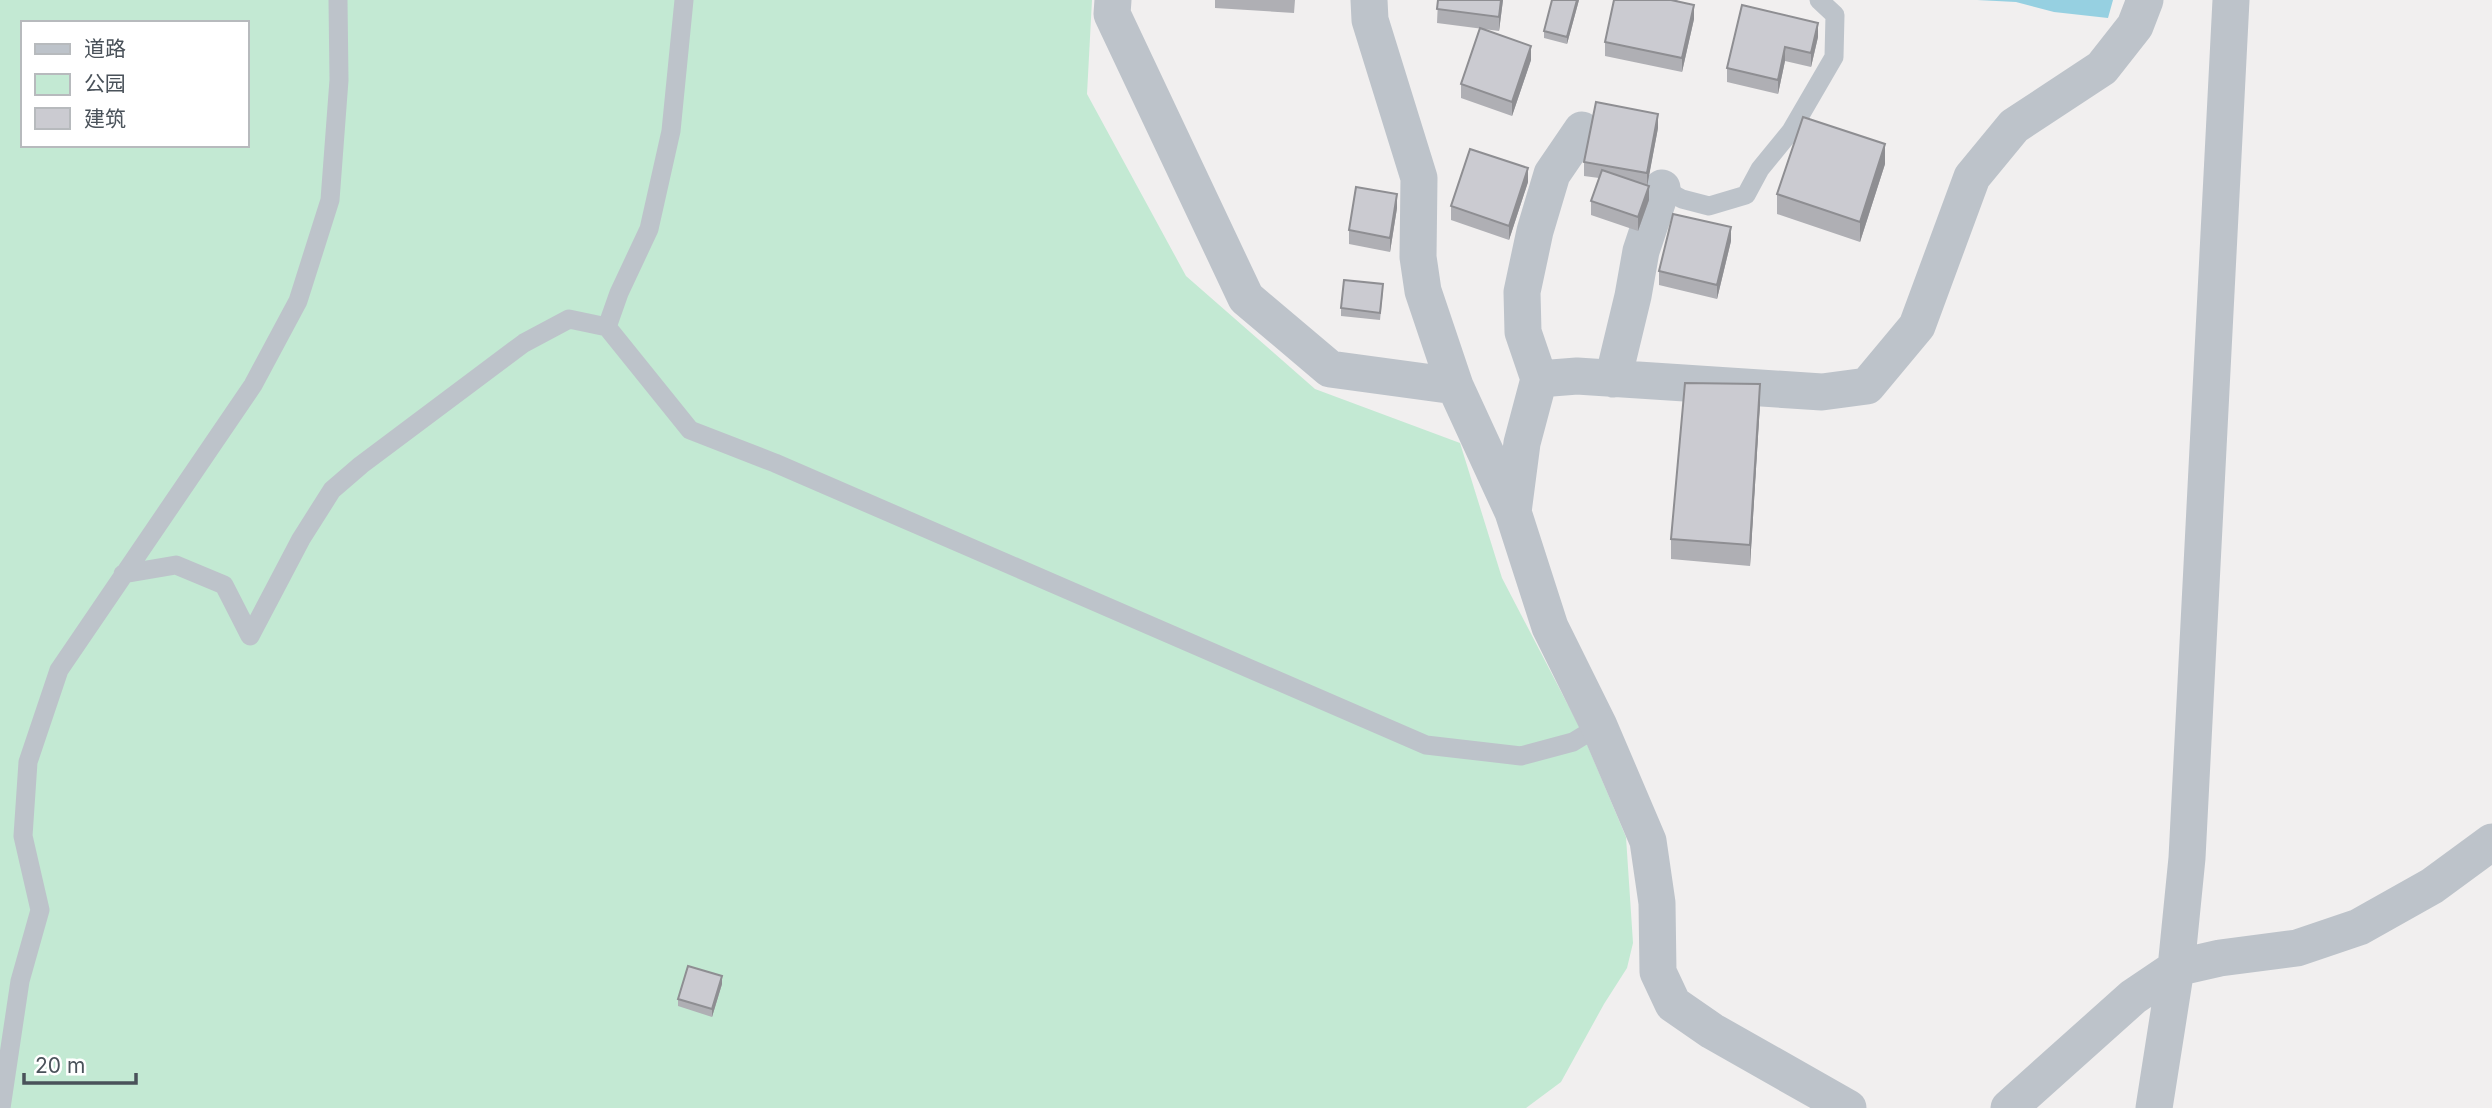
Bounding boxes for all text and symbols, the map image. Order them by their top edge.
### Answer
legend [21,21,248,147]
text: 道路 [84,36,126,61]
text: 公园 [84,71,126,96]
text: 建筑 [84,106,126,131]
scale bar [24,1042,136,1086]
text: 20 m [35,1053,85,1078]

